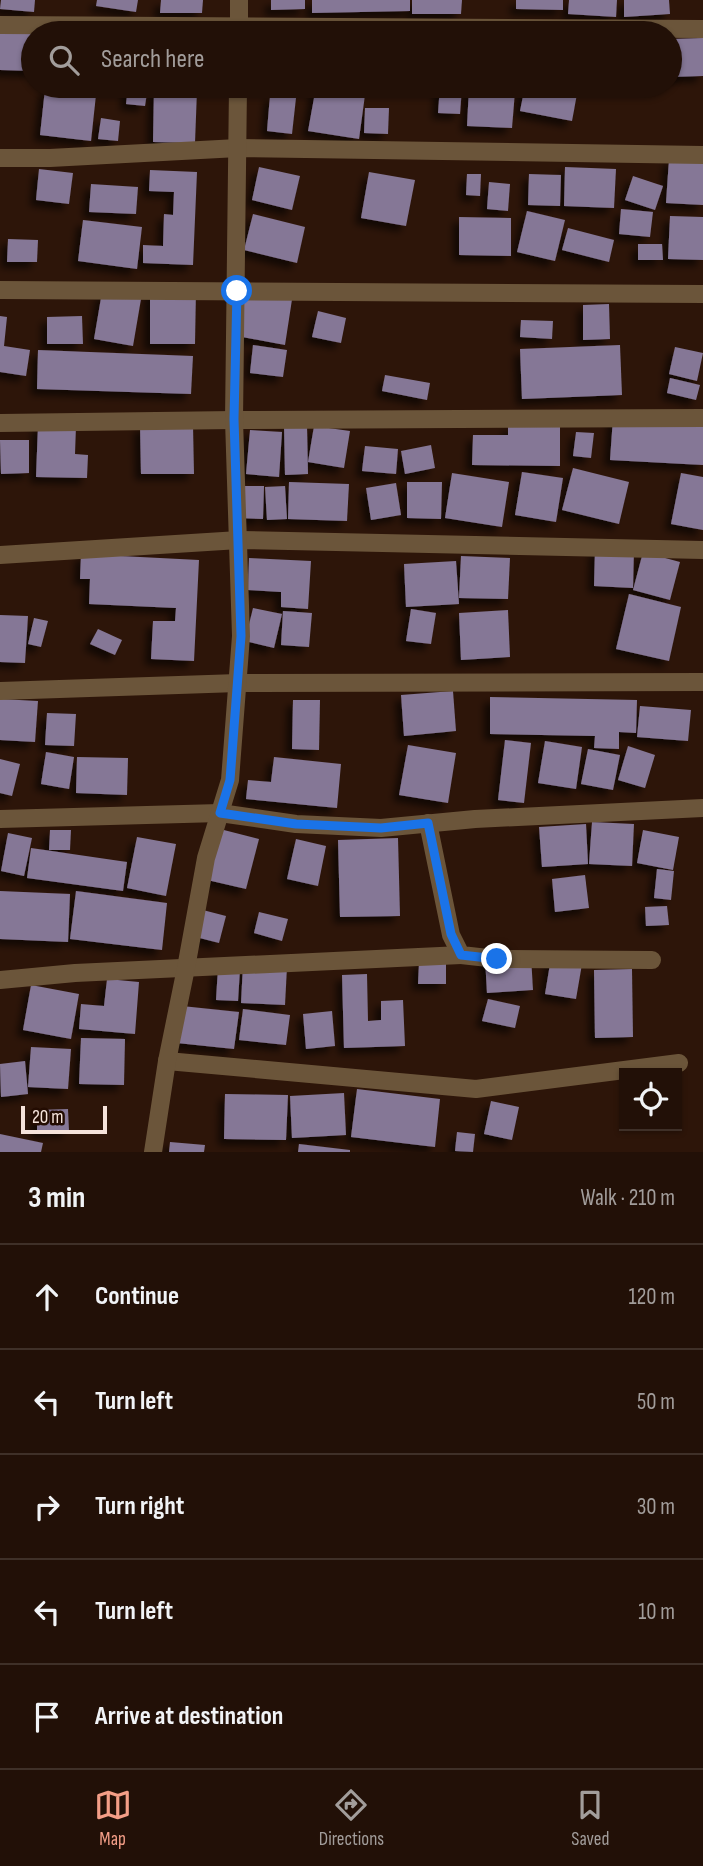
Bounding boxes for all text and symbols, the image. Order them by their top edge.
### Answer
search box [21,21,682,98]
icon: search [45,41,83,79]
text: Search here [101,44,204,75]
route start [221,275,252,306]
route end [481,943,512,974]
map controls [619,1068,682,1131]
button: locate [619,1068,682,1131]
scale bar [21,1103,107,1135]
text: 20 m [32,1106,64,1129]
text: 3 min [28,1180,85,1216]
text: Walk · 210 m [581,1184,675,1212]
icon: ahead [28,1278,66,1316]
text: Continue [95,1281,179,1312]
text: 120 m [629,1283,675,1311]
icon: left [28,1383,66,1421]
text: Turn left [95,1386,173,1417]
text: 50 m [637,1388,675,1416]
icon: right [28,1488,66,1526]
text: Turn right [95,1491,184,1522]
text: 30 m [637,1493,675,1521]
icon: left [28,1593,66,1631]
text: Turn left [95,1596,173,1627]
text: 10 m [638,1598,675,1626]
icon: arrive [28,1698,66,1736]
text: Arrive at destination [95,1701,283,1732]
tab: Map [94,1786,132,1851]
tab: Directions [319,1786,384,1851]
tab: Saved [571,1786,609,1851]

